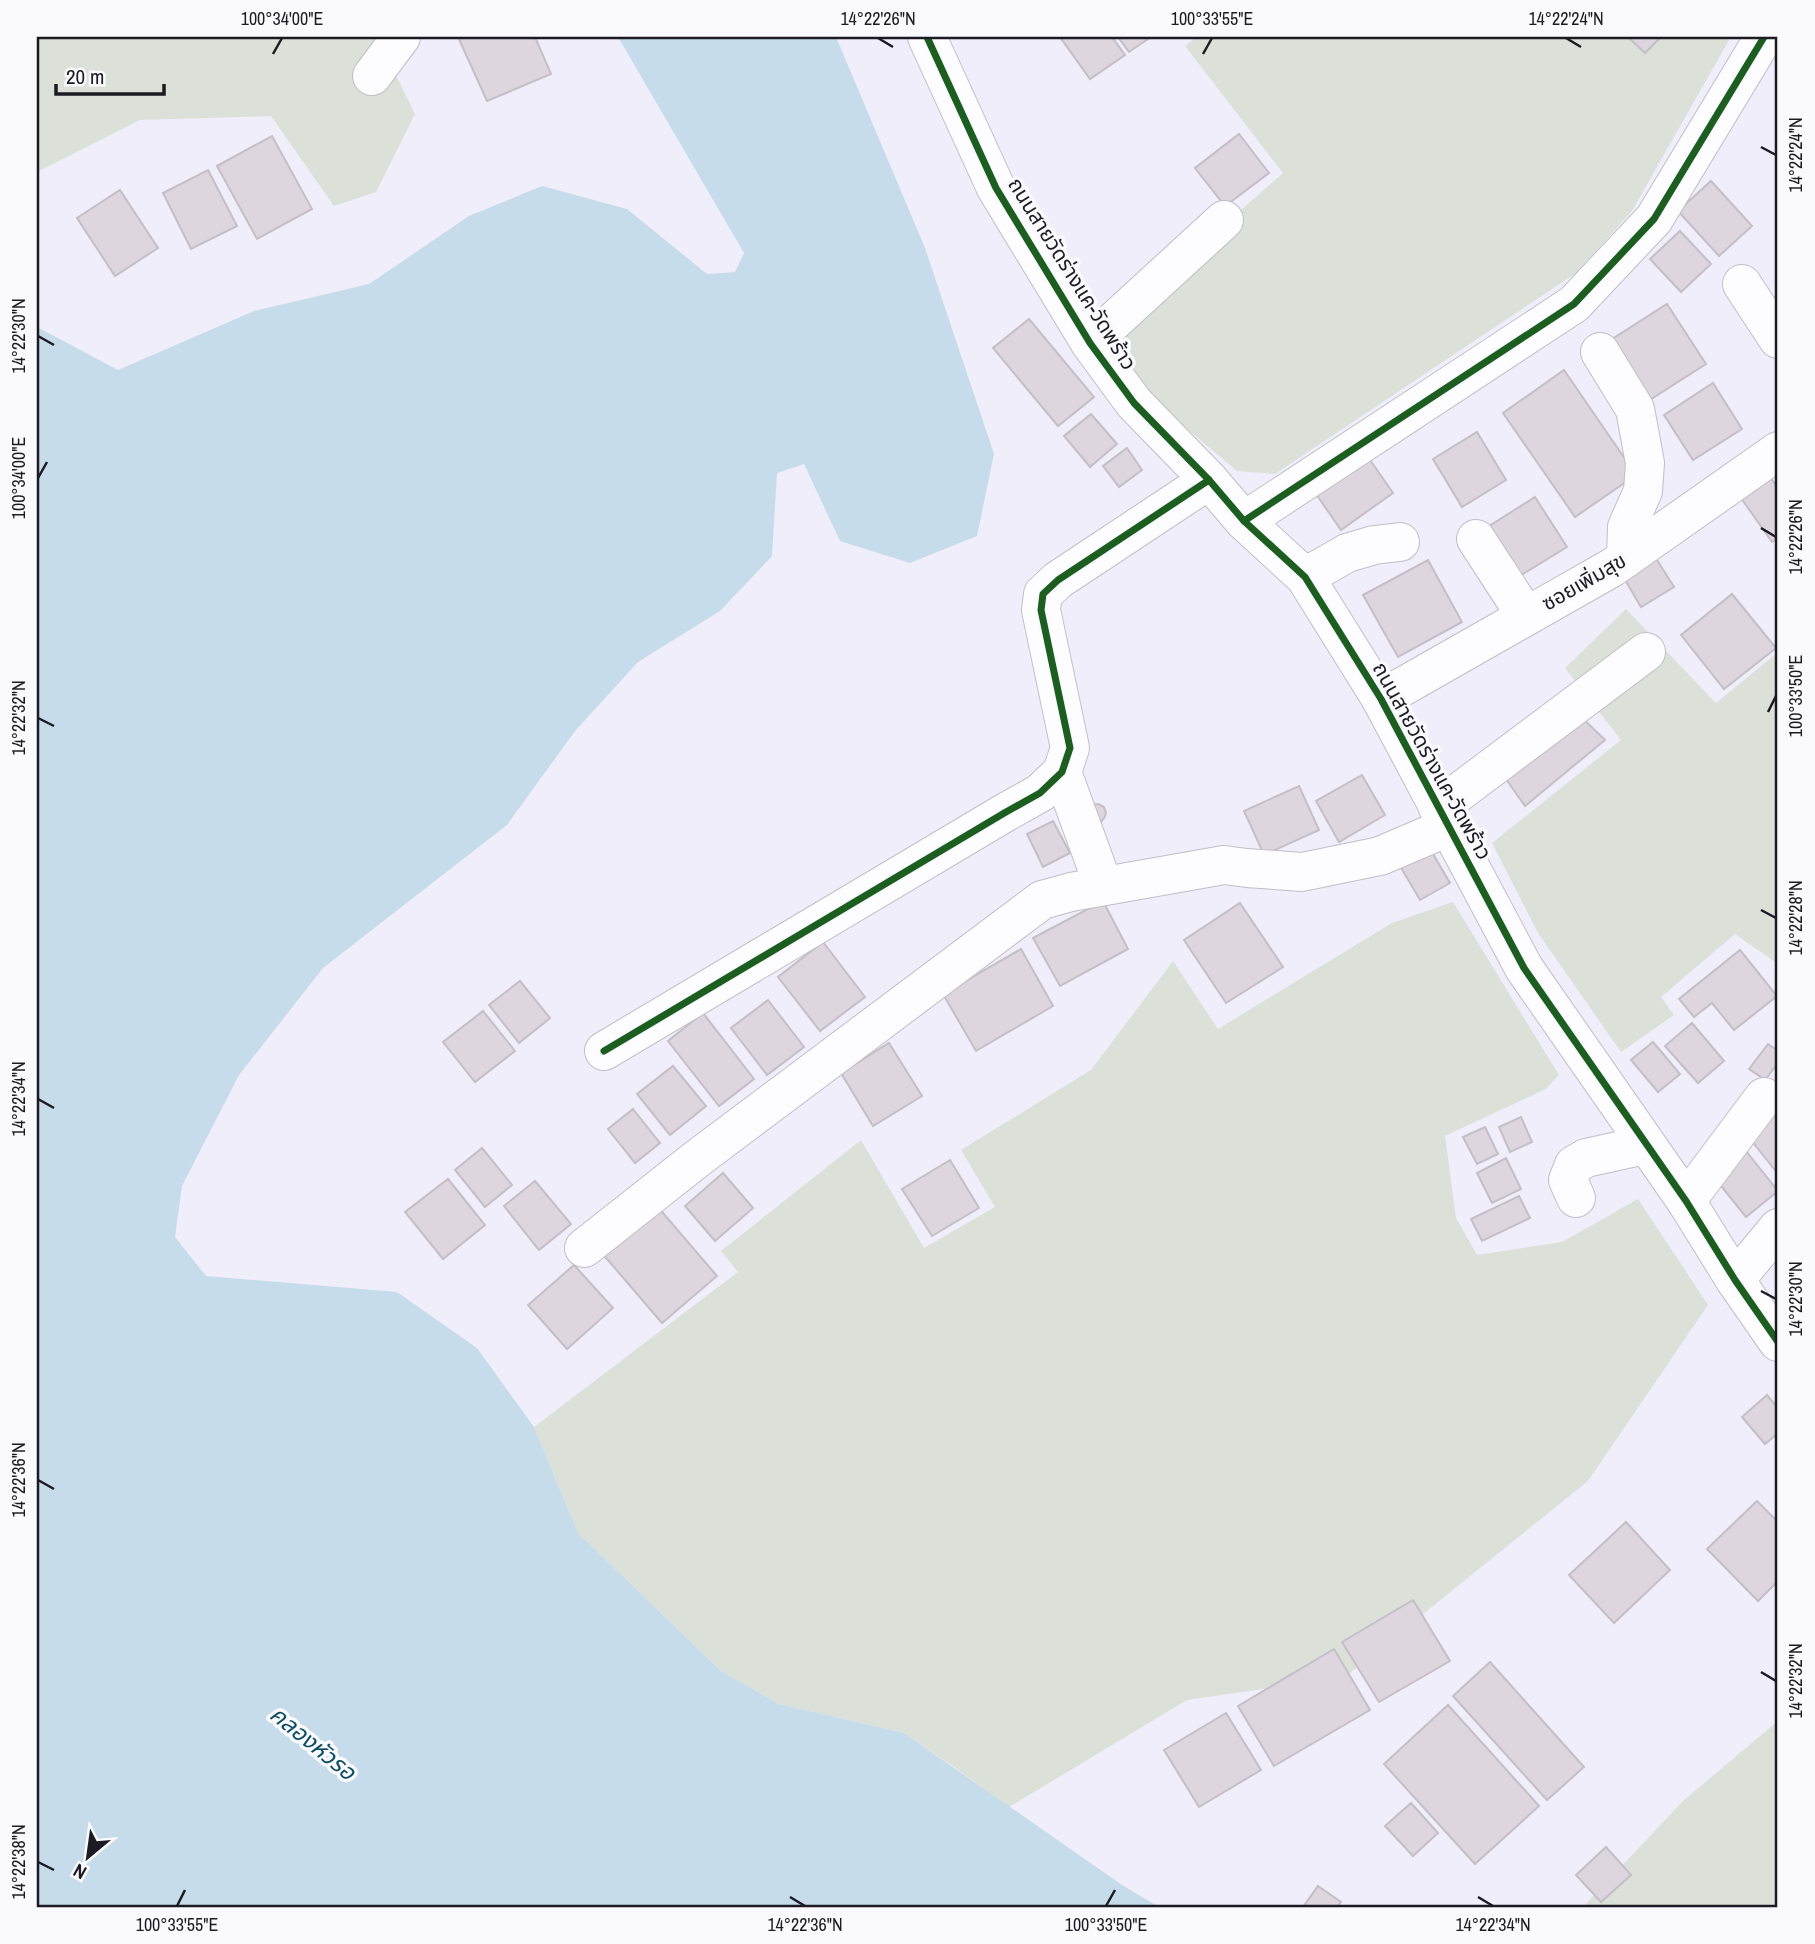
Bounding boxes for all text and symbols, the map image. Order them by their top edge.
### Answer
text: 100°34'00"E [241,6,323,31]
text: 14°22'26"N [840,6,916,31]
text: 100°33'55"E [1171,6,1253,31]
text: 14°22'24"N [1528,6,1604,31]
scale bar [56,52,164,96]
text: 20 m [66,62,104,91]
text: 14°22'24"N [1783,117,1808,193]
street label: ถนนสายวัดร่างแค-วัดพร้าว [1001,172,1144,376]
text: 14°22'30"N [6,298,31,374]
text: 100°34'00"E [6,437,31,519]
text: 14°22'26"N [1783,499,1808,575]
street label: ซอยเพิ่มสุข [1536,546,1631,617]
text: 100°33'50"E [1783,655,1808,737]
street label: ถนนสายวัดร่างแค-วัดพร้าว [1366,657,1499,865]
text: 14°22'32"N [6,680,31,756]
text: 14°22'28"N [1783,880,1808,956]
text: 14°22'34"N [6,1061,31,1137]
text: 14°22'30"N [1783,1261,1808,1337]
text: 14°22'36"N [6,1442,31,1518]
text: 14°22'32"N [1783,1643,1808,1719]
water label: คลองหัวรอ [264,1698,363,1787]
north arrow [52,1822,122,1892]
text: 14°22'38"N [6,1824,31,1900]
text: N [69,1858,91,1886]
text: 100°33'55"E [136,1912,218,1937]
text: 14°22'36"N [767,1912,843,1937]
text: 100°33'50"E [1065,1912,1147,1937]
text: 14°22'34"N [1455,1912,1531,1937]

